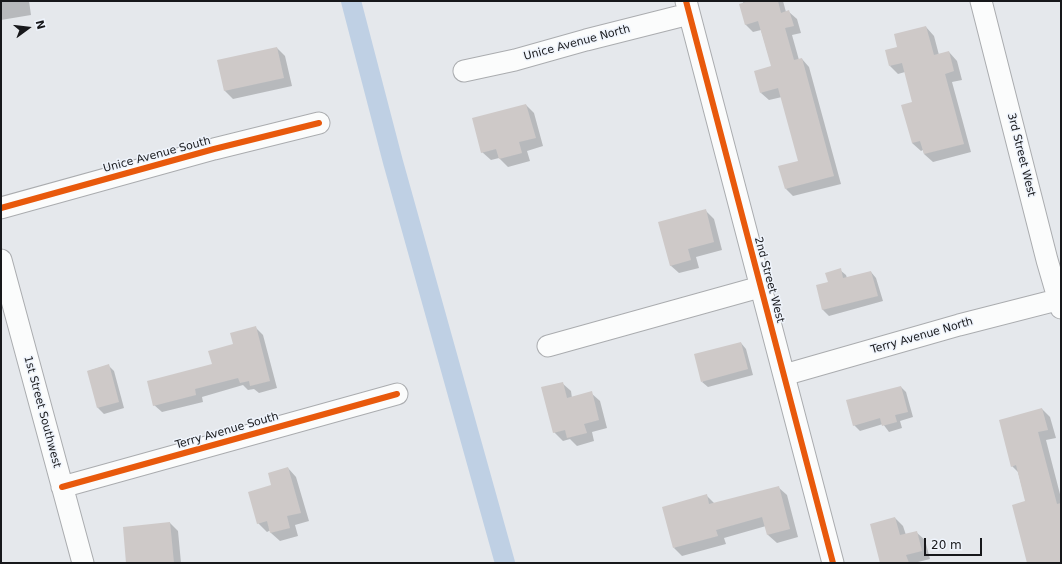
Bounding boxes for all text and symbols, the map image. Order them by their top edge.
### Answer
north arrow [8,8,48,48]
text: N [33,19,48,31]
street label: Unice Avenue North [522,22,632,64]
street label: 3rd Street West [1004,112,1038,198]
street label: Unice Avenue South [102,134,212,176]
street label: 2nd Street West [751,236,787,324]
street label: Terry Avenue North [869,315,975,357]
street label: 1st Street Southwest [21,355,63,469]
street label: Terry Avenue South [174,410,280,452]
scale bar [926,530,984,556]
text: 20 m [931,538,962,552]

